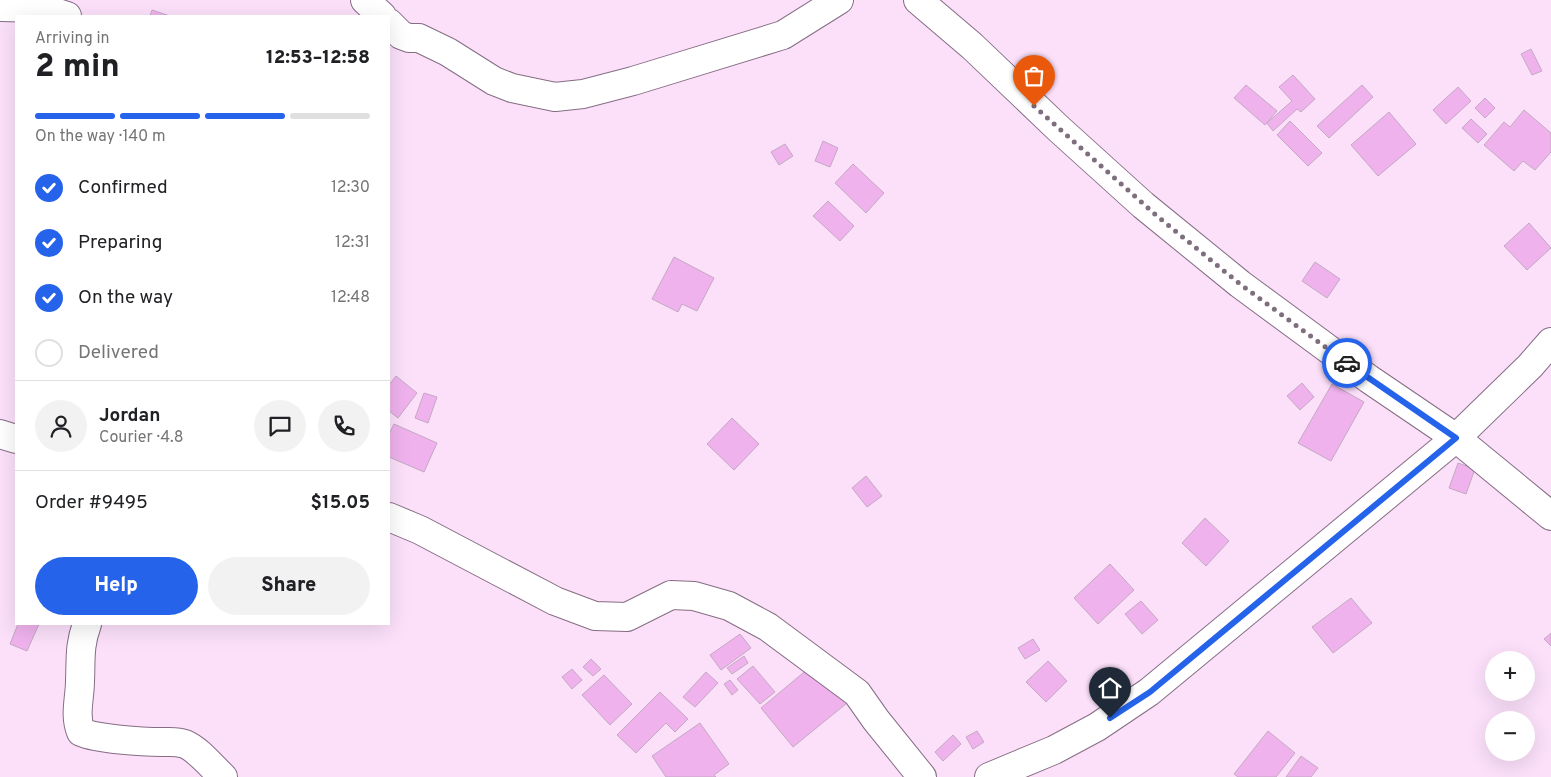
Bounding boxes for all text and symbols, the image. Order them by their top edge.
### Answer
text: Arriving in [35,29,110,49]
text: 12:53–12:58 [266,46,370,70]
text: 2 min [35,48,120,88]
pin [1013,55,1055,106]
icon: bag [1020,62,1048,90]
text: On the way · 140 m [35,127,166,147]
icon: check [35,174,63,202]
text: Confirmed [78,176,168,200]
text: 12:30 [331,178,370,198]
icon: check [35,229,63,257]
text: Preparing [78,231,162,255]
text: 12:31 [335,233,370,253]
icon: check [35,284,63,312]
text: On the way [78,286,173,310]
text: 12:48 [331,288,370,308]
courier [1322,338,1372,388]
text: Delivered [78,341,159,365]
icon: car [1333,349,1361,377]
button: person [35,400,87,452]
button: chat [254,400,306,452]
button: phone [318,400,370,452]
text: Jordan [99,404,161,428]
text: Courier · 4.8 [99,428,183,448]
text: Order #9495 [35,491,148,515]
text: $15.05 [311,491,370,515]
button: Help [35,557,198,615]
button: Share [208,557,370,615]
map controls [1485,651,1535,761]
button: + [1485,651,1535,701]
pin [1089,667,1131,718]
icon: home [1096,674,1124,702]
button: − [1485,711,1535,761]

